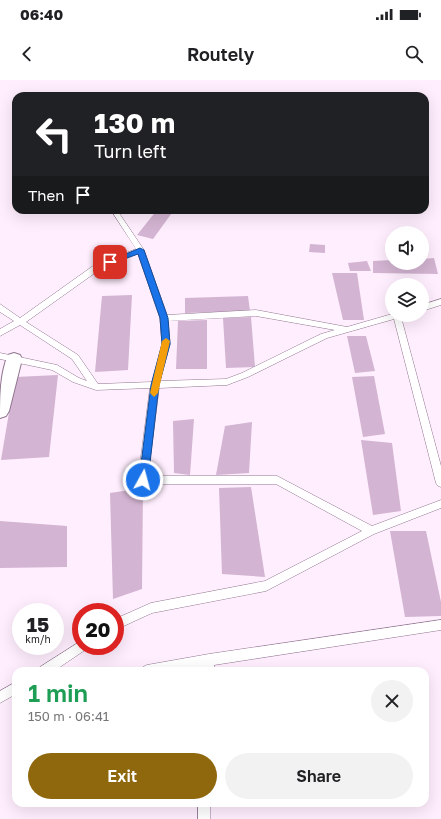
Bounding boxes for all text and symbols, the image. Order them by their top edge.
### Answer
text: 06:40 [20,5,63,23]
icon: back [16,43,38,65]
text: Routely [187,43,254,65]
icon: search [403,43,425,65]
text: 130 m [94,106,175,139]
icon: left [28,108,80,160]
text: Turn left [94,140,167,162]
icon: arrive [72,184,94,206]
text: Then [28,186,64,204]
map controls [385,226,429,322]
button: sound [385,226,429,270]
pin [93,245,127,279]
icon: arrive [99,251,121,273]
button: layers [385,278,429,322]
position arrow [122,459,164,501]
speed limit sign: 20 [72,603,124,655]
text: 15 [27,612,49,636]
text: km/h [25,633,51,645]
text: 1 min [28,678,88,707]
button: close [371,680,413,722]
text: 150 m · 06:41 [28,708,109,724]
button: Exit [28,753,217,799]
button: Share [225,753,413,799]

